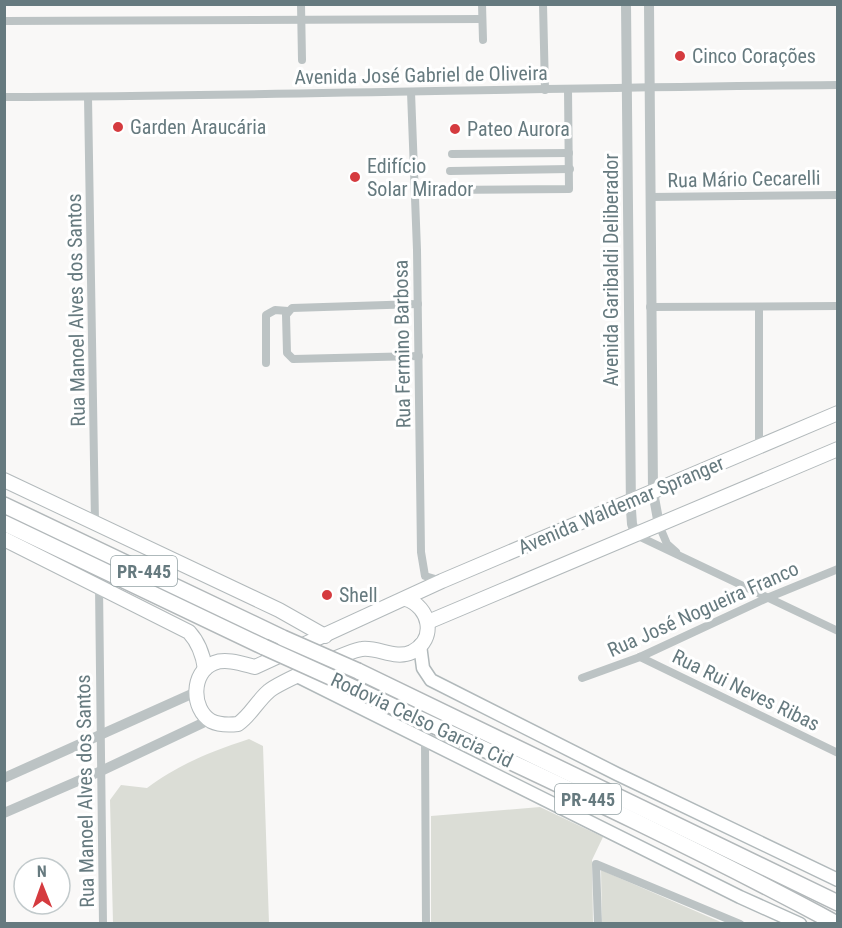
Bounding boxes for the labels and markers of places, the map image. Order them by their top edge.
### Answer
place label: Cinco Corações [692,44,816,68]
marker: Cinco Corações [673,49,687,63]
place label: Garden Araucária [130,115,266,139]
place label: Pateo Aurora [467,117,570,141]
marker: Garden Araucária [111,120,125,134]
marker: Pateo Aurora [448,122,462,136]
place label: Edifício Solar Mirador [367,154,473,201]
marker: Edifício Solar Mirador [348,170,362,184]
place label: Shell [339,583,378,607]
marker: Shell [320,588,334,602]

